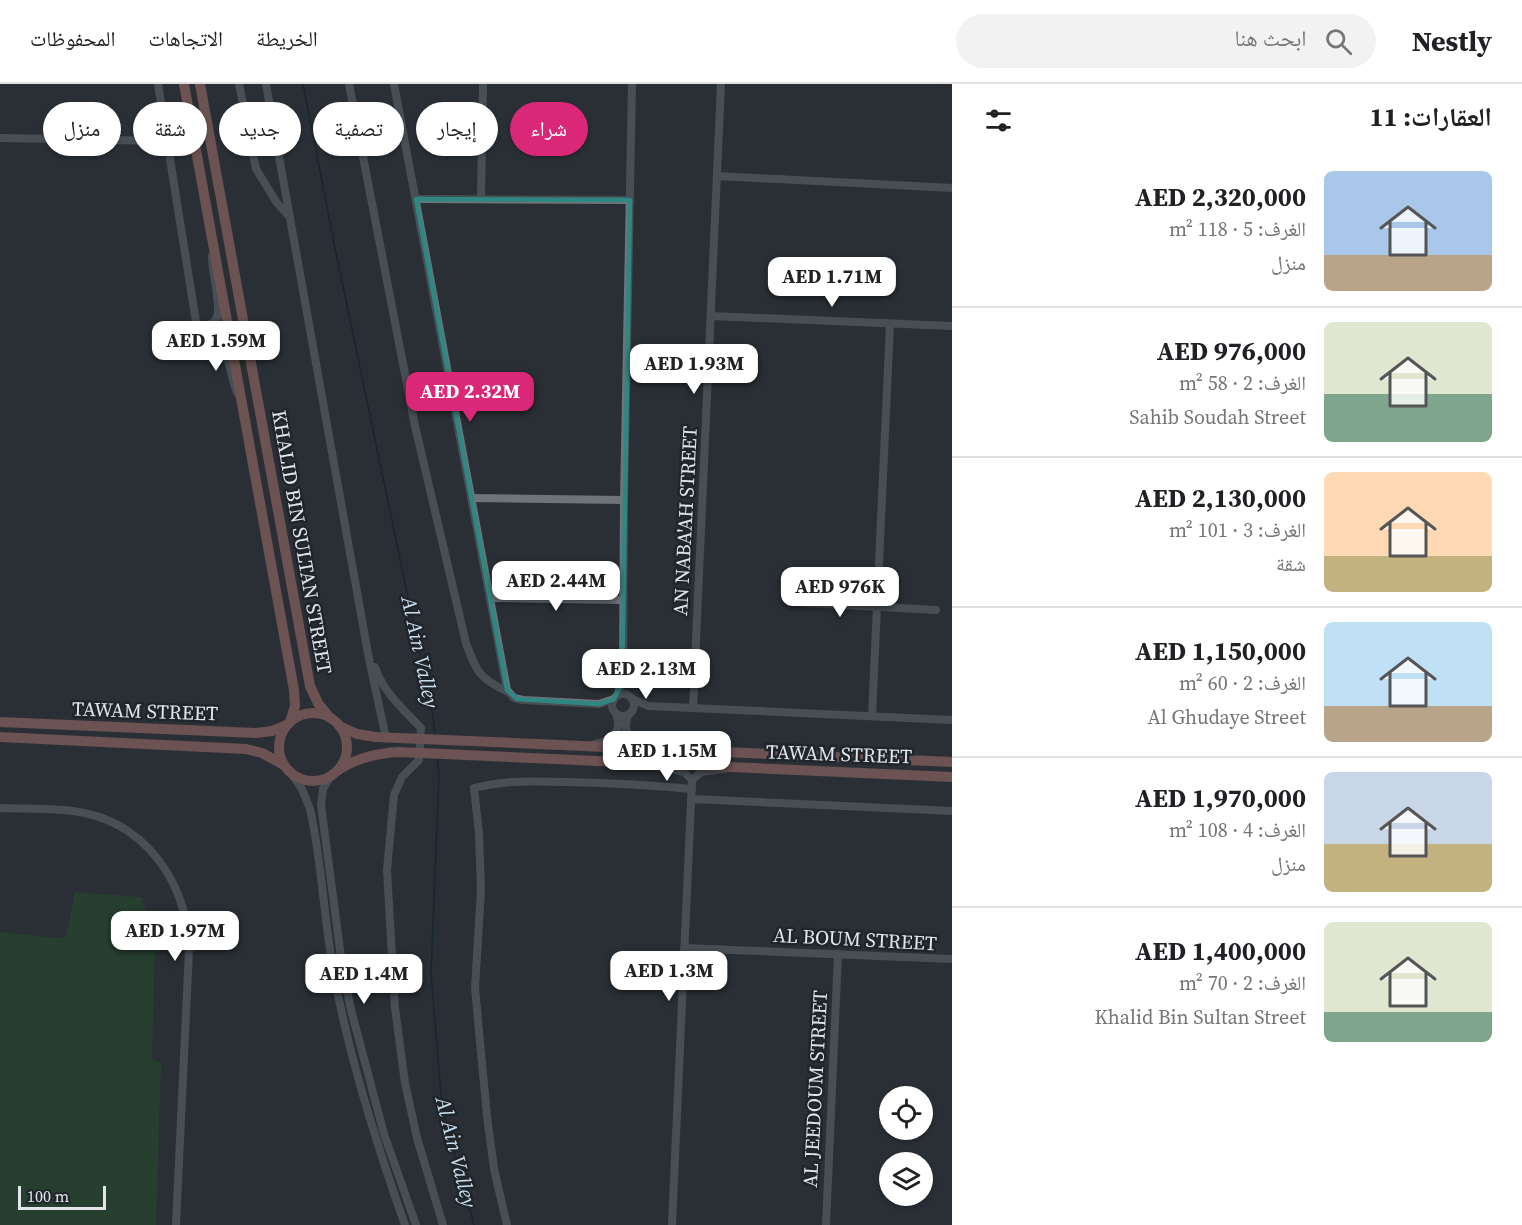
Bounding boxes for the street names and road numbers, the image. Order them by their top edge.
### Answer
street label: KHALID BIN SULTAN STREET [265,408,339,676]
street label: AN NABA'AH STREET [666,425,704,617]
street label: TAWAM STREET [71,694,219,728]
street label: TAWAM STREET [765,737,913,771]
street label: AL BOUM STREET [772,921,938,957]
street label: AL JEEDOUM STREET [796,990,834,1188]

